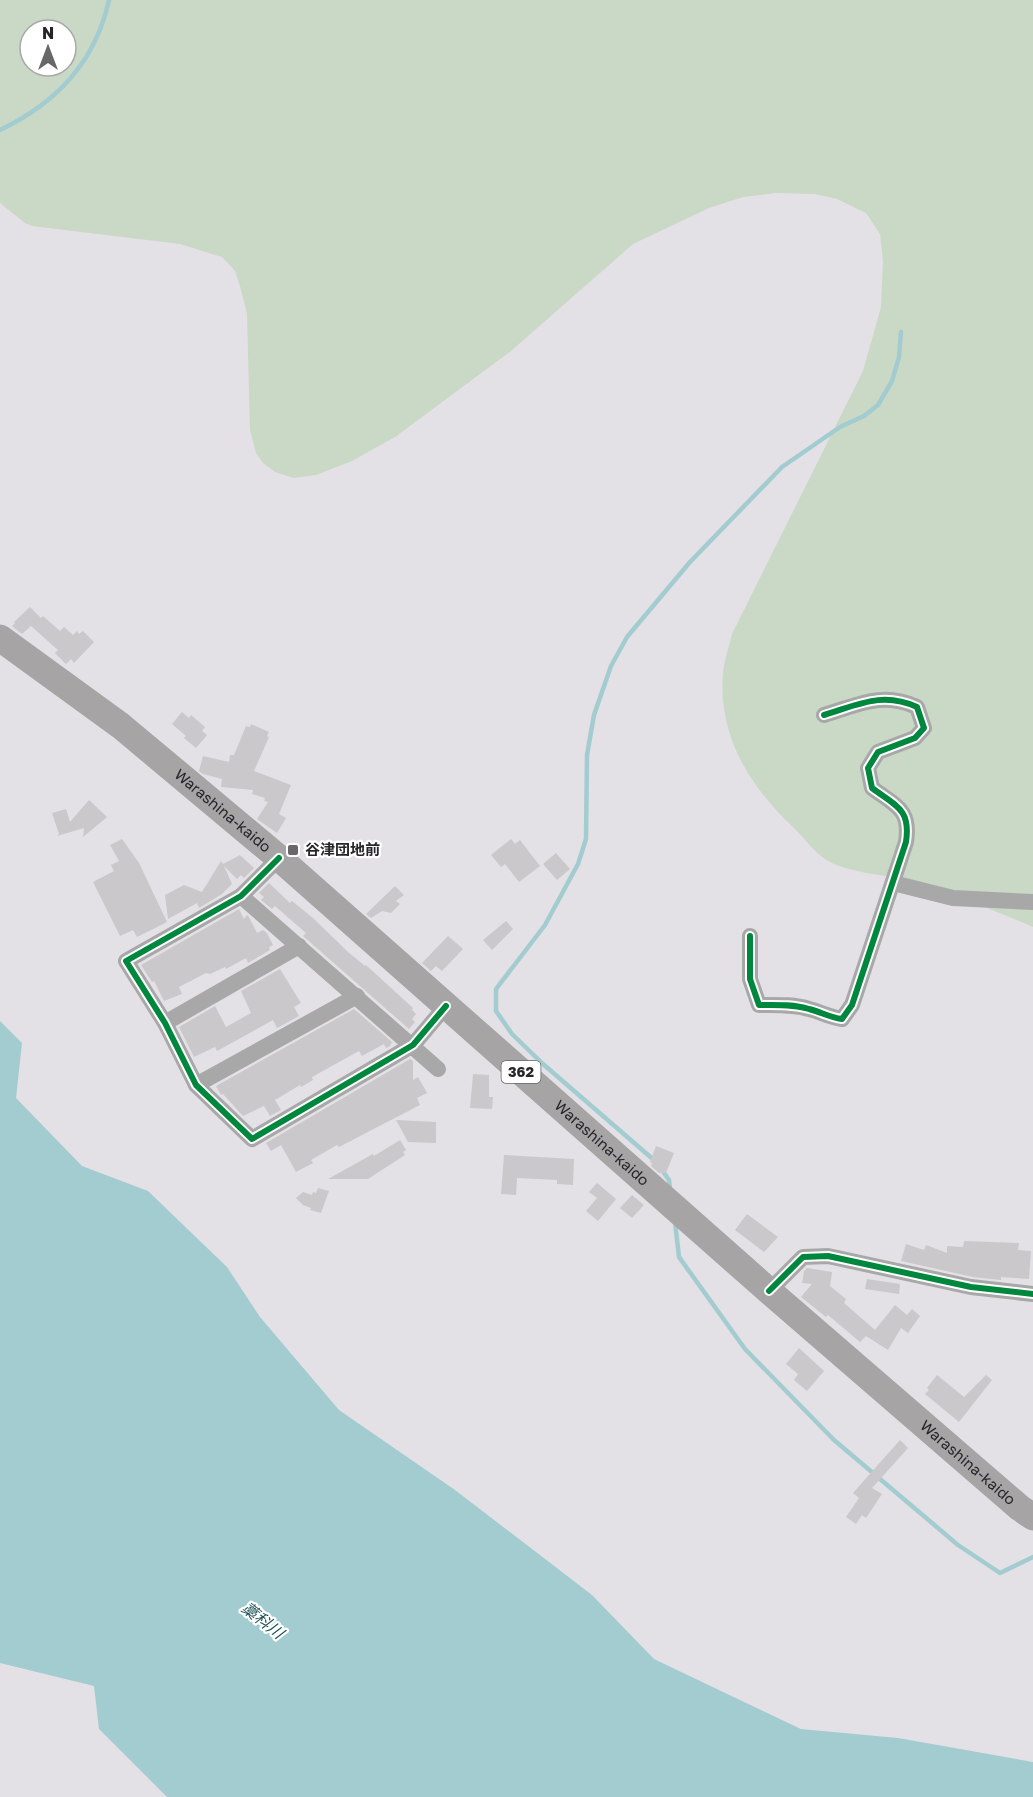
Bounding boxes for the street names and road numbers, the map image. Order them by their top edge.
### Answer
street label: Warashina-kaido [171,765,275,856]
road number: 362 [502,1061,540,1083]
street label: Warashina-kaido [551,1096,653,1189]
street label: Warashina-kaido [917,1416,1020,1508]

